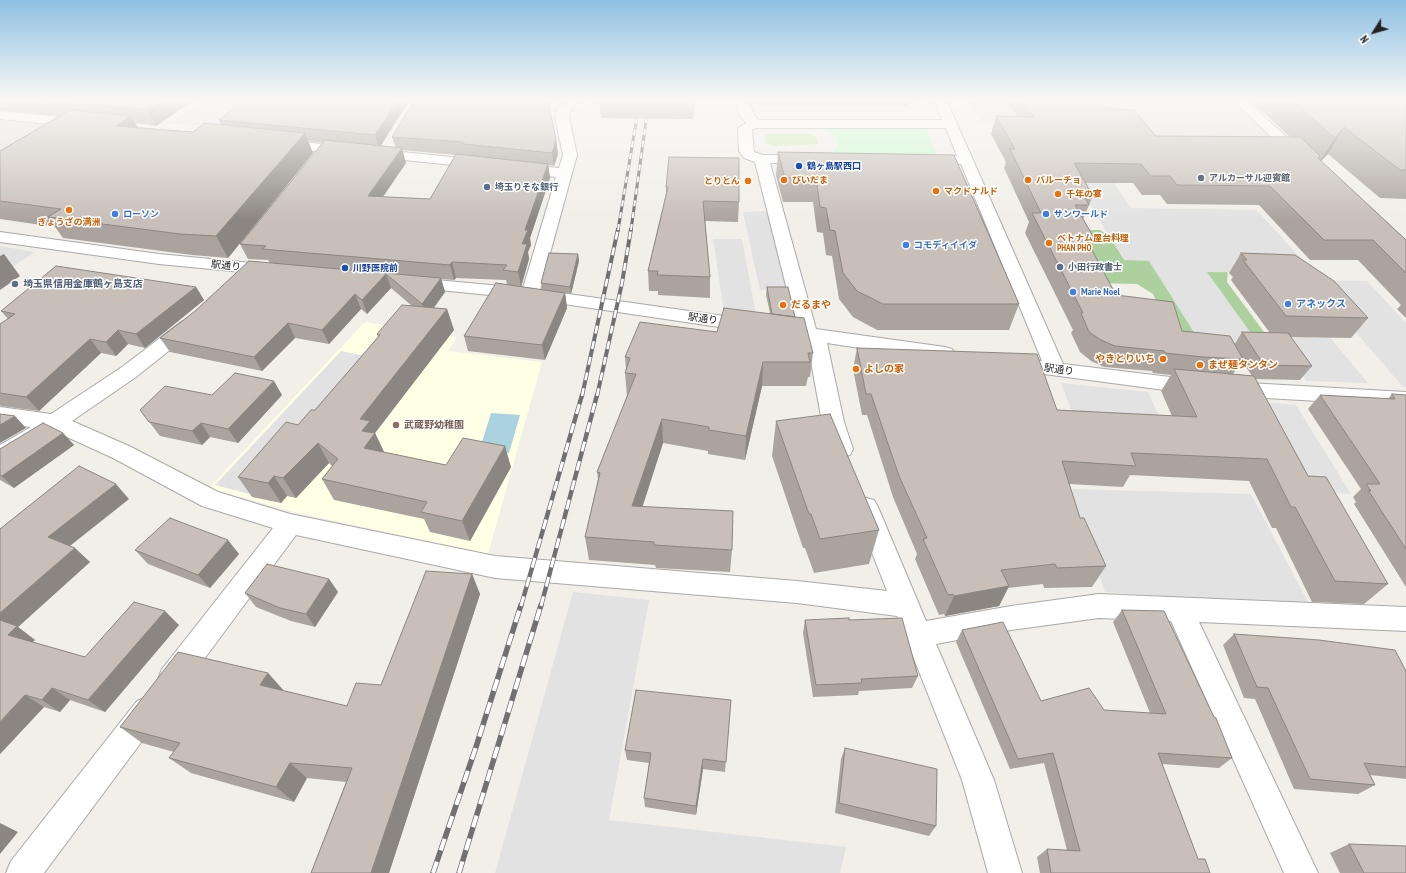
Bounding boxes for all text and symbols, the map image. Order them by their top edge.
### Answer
north arrow [1354,12,1394,52]
text: N [1357,33,1372,46]
marker: 鶴ヶ島駅西口 [794,161,804,171]
place label: 鶴ヶ島駅西口 [807,161,861,171]
marker: アルカーサル迎賓館 [1196,173,1206,183]
place label: アルカーサル迎賓館 [1209,173,1290,183]
marker: びいだま [779,175,789,185]
place label: びいだま [792,175,828,185]
marker: バルーチョ [1023,175,1033,185]
place label: バルーチョ [1036,175,1081,185]
place label: とりとん [704,176,740,186]
marker: とりとん [743,176,753,186]
marker: 埼玉りそな銀行 [482,182,492,192]
place label: 埼玉りそな銀行 [495,182,558,192]
marker: マクドナルド [931,186,941,196]
place label: マクドナルド [944,186,998,196]
marker: 千年の宴 [1053,189,1063,199]
place label: 千年の宴 [1066,189,1102,199]
marker: ぎょうざの満洲 [64,205,74,215]
marker: ローソン [110,209,120,219]
place label: ローソン [123,209,159,219]
marker: サンワールド [1041,209,1051,219]
place label: サンワールド [1054,209,1108,219]
place label: ぎょうざの満洲 [38,217,100,227]
place label: ベトナム屋台料理 PHAN PHO [1057,233,1129,254]
marker: ベトナム屋台料理 PHAN PHO [1044,238,1054,248]
marker: コモディイイダ [901,240,911,250]
place label: コモディイイダ [914,240,977,250]
street label: 駅通り [210,258,242,274]
marker: 小田行政書士 [1055,262,1065,272]
place label: 小田行政書士 [1068,262,1122,272]
marker: 川野医院前 [340,263,350,273]
place label: 川野医院前 [353,263,398,273]
place label: 埼玉県信用金庫鶴ヶ島支店 [23,278,143,290]
marker: 埼玉県信用金庫鶴ヶ島支店 [10,279,20,289]
place label: Marie Noel [1081,286,1120,298]
marker: Marie Noel [1068,287,1078,297]
place label: アネックス [1296,298,1346,310]
place label: だるまや [791,299,831,311]
marker: アネックス [1283,299,1293,309]
marker: だるまや [778,300,788,310]
street label: 駅通り [687,311,719,327]
place label: やきとりいち [1095,353,1155,365]
marker: やきとりいち [1158,354,1168,364]
place label: まぜ麺タンタン [1208,359,1278,371]
marker: まぜ麺タンタン [1195,360,1205,370]
street label: 駅通り [1043,362,1075,378]
place label: よしの家 [864,363,904,375]
marker: よしの家 [851,364,861,374]
place label: 武蔵野幼稚園 [404,419,464,431]
marker: 武蔵野幼稚園 [391,420,401,430]

